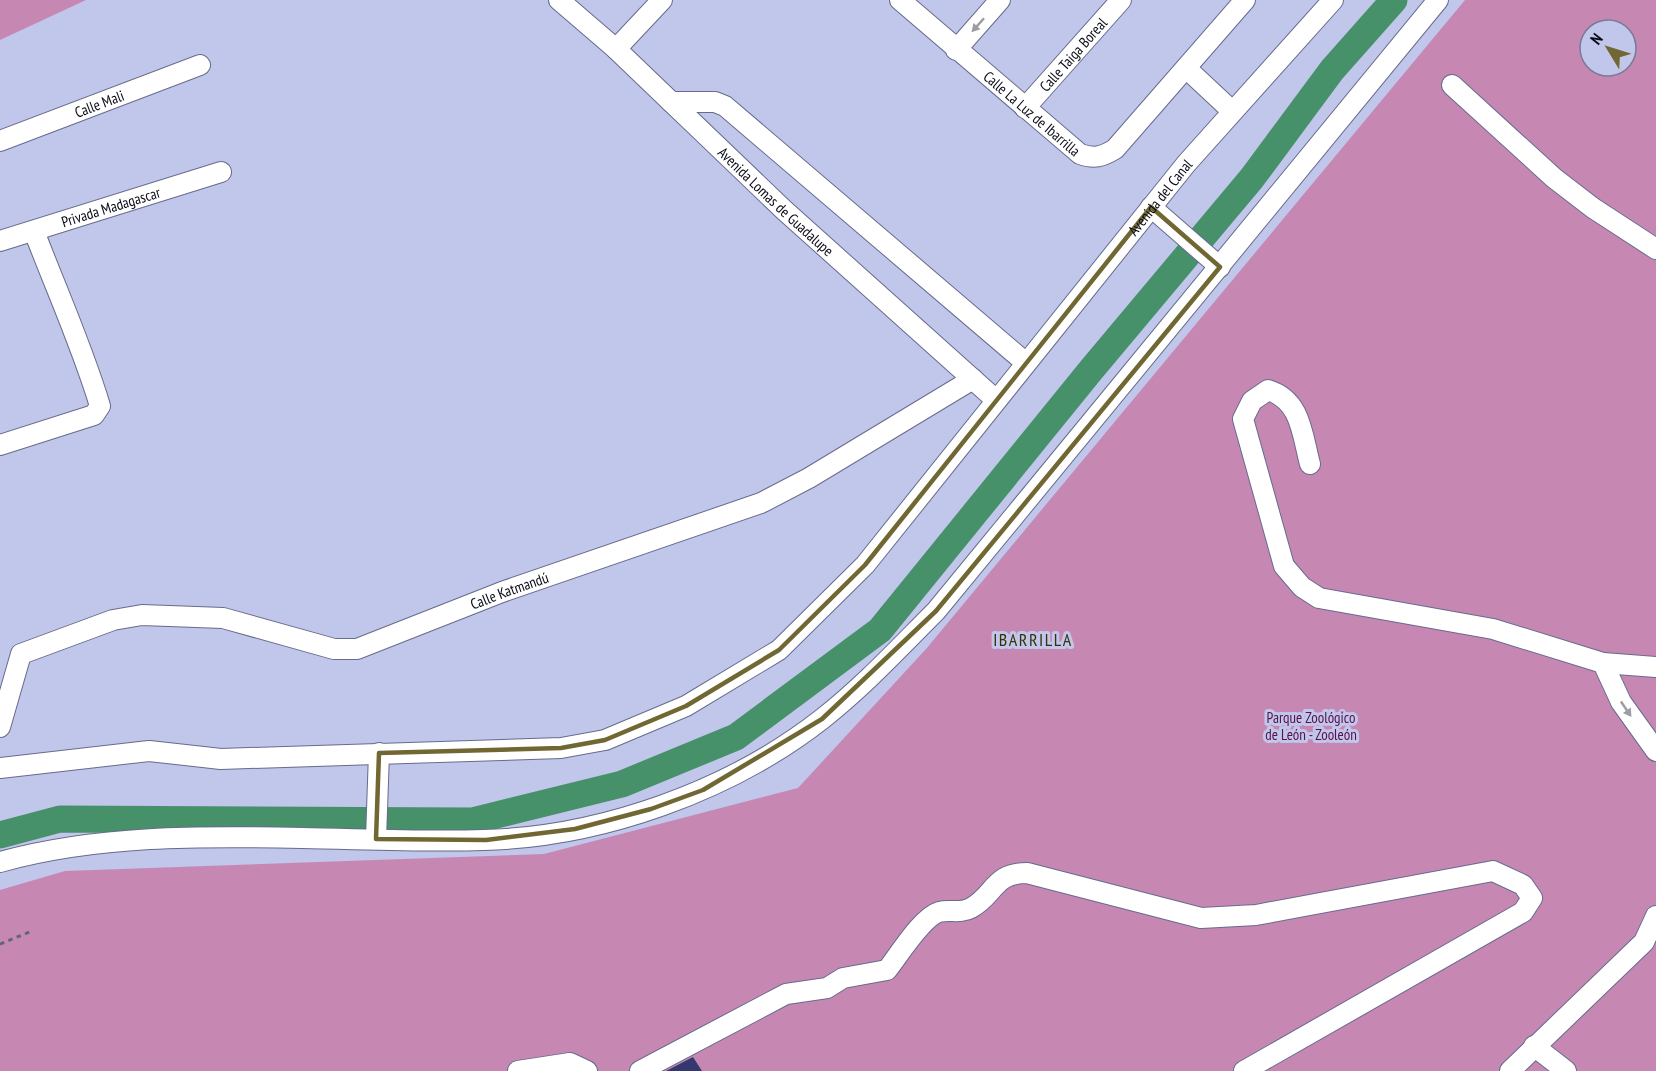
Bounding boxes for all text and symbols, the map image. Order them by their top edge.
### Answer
street label: Calle Taiga Boreal [1035,13,1111,95]
one-way arrow [972,17,985,32]
north arrow [1578,18,1638,78]
text: N [1586,29,1607,48]
street label: Calle La Luz de Ibarrilla [980,66,1085,160]
street label: Calle Mali [72,85,127,121]
street label: Avenida Lomas de Guadalupe [714,143,838,260]
street label: Avenida del Canal [1123,154,1196,239]
street label: Privada Madagascar [59,182,163,231]
street label: Calle Katmandú [467,567,551,613]
district label: IBARRILLA [993,628,1073,651]
one-way arrow [1620,701,1632,717]
park label: Parque Zoológico de León - Zooleón [1265,708,1357,744]

